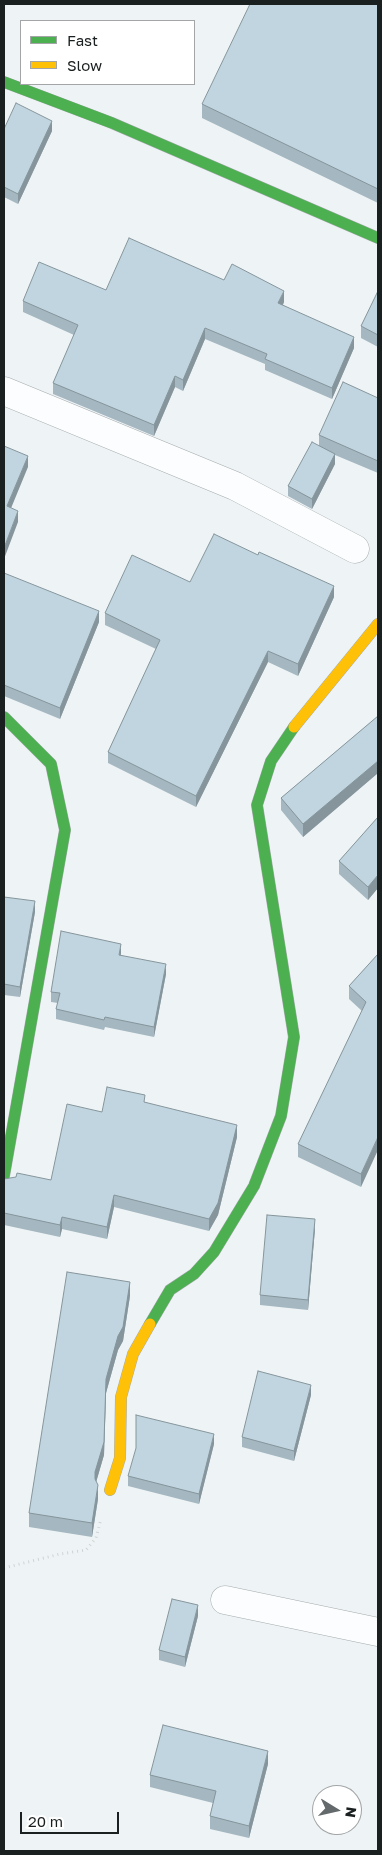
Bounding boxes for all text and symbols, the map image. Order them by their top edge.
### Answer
legend [20,20,195,85]
text: Fast [67,31,98,49]
text: Slow [67,56,102,74]
north arrow [312,1785,362,1835]
scale bar [22,1802,121,1834]
text: N [342,1806,361,1819]
text: 20 m [28,1812,63,1830]

